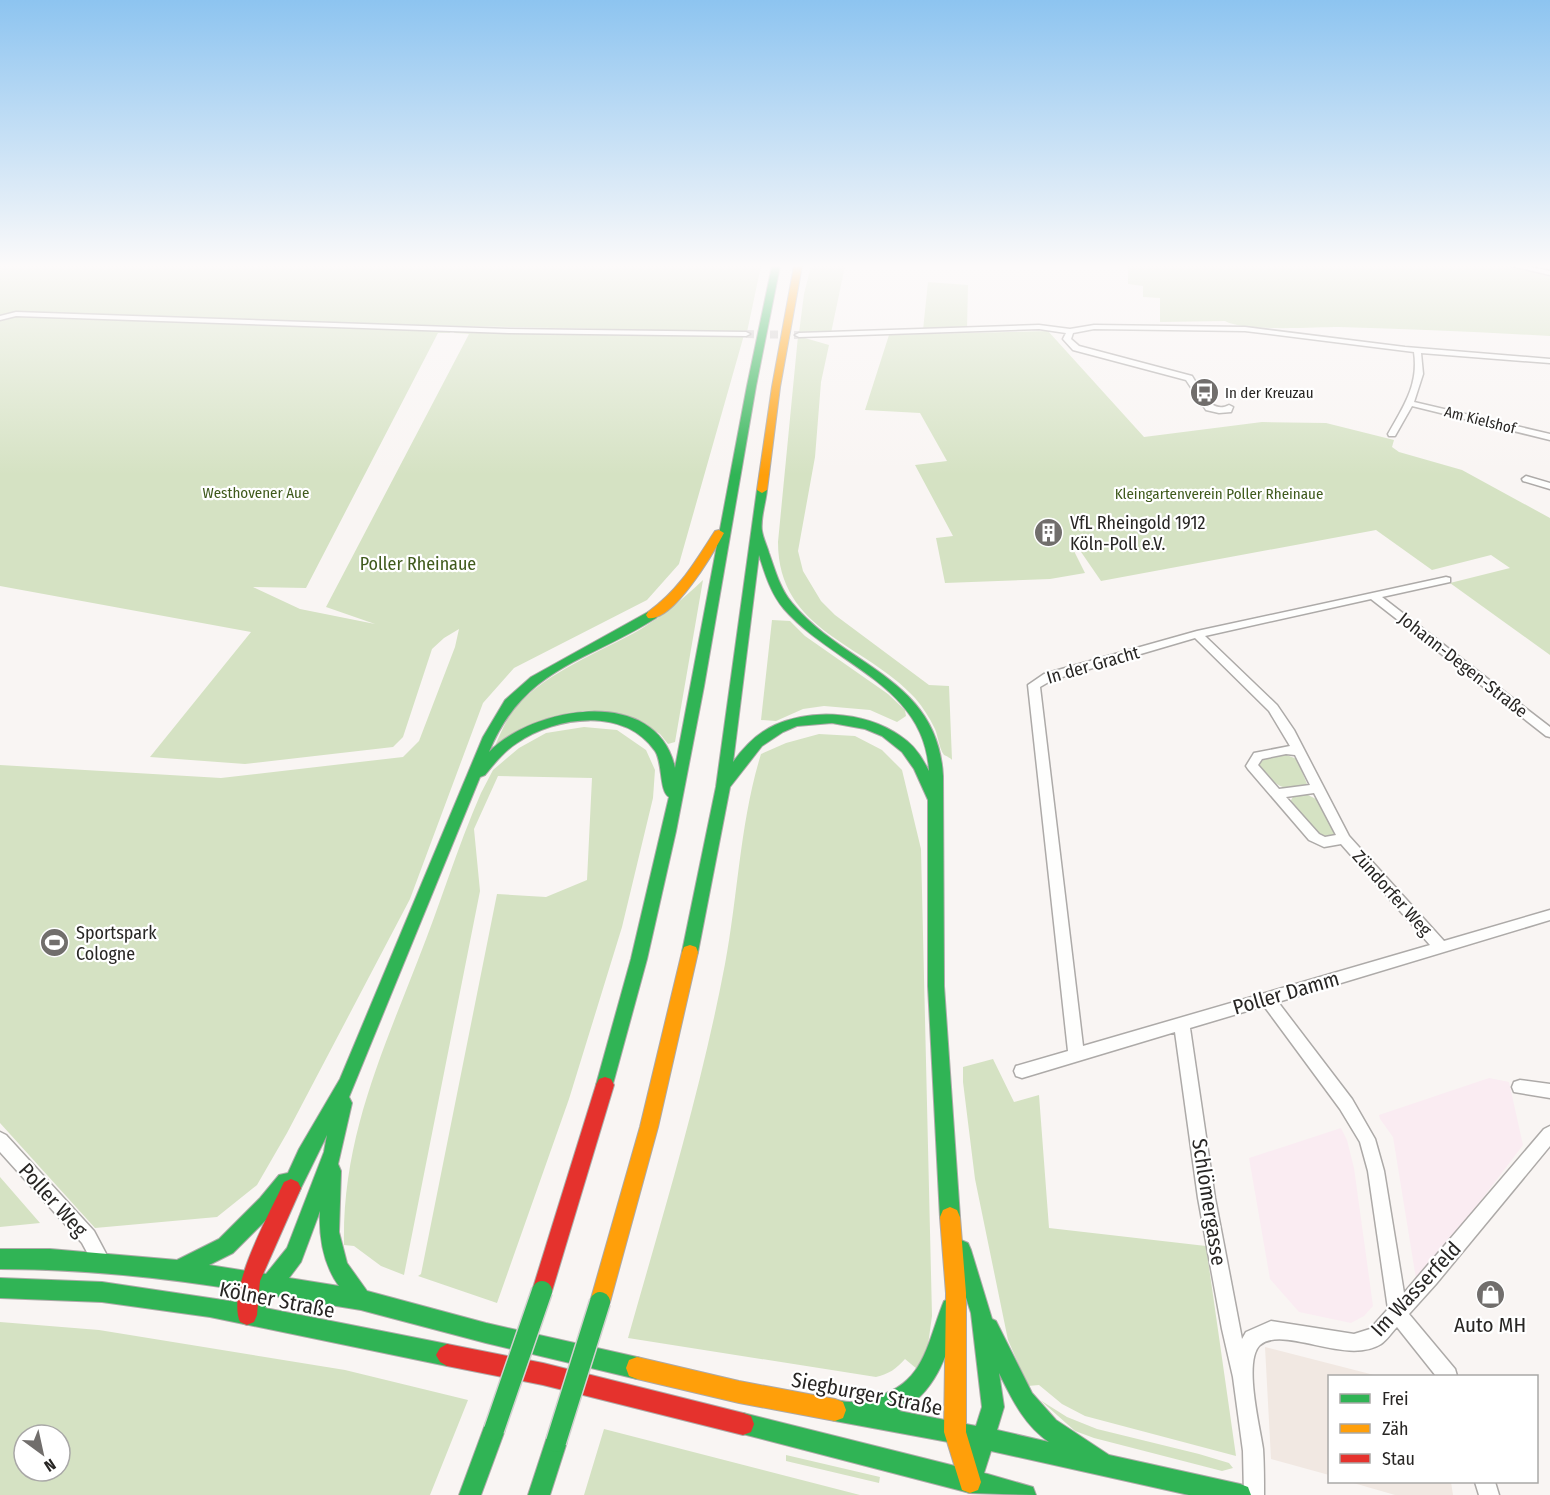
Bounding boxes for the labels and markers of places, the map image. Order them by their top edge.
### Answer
bus stop icon: In der Kreuzau [1188,377,1220,409]
place label: In der Kreuzau [1225,384,1314,402]
place label: VfL Rheingold 1912 Köln-Poll e.V. [1070,512,1206,555]
building icon: VfL Rheingold 1912 Köln-Poll e.V. [1033,517,1065,549]
place label: Sportspark Cologne [76,922,157,965]
sports icon: Sportspark Cologne [39,927,71,959]
shop icon: Auto MH [1474,1278,1506,1310]
place label: Auto MH [1454,1312,1526,1338]

